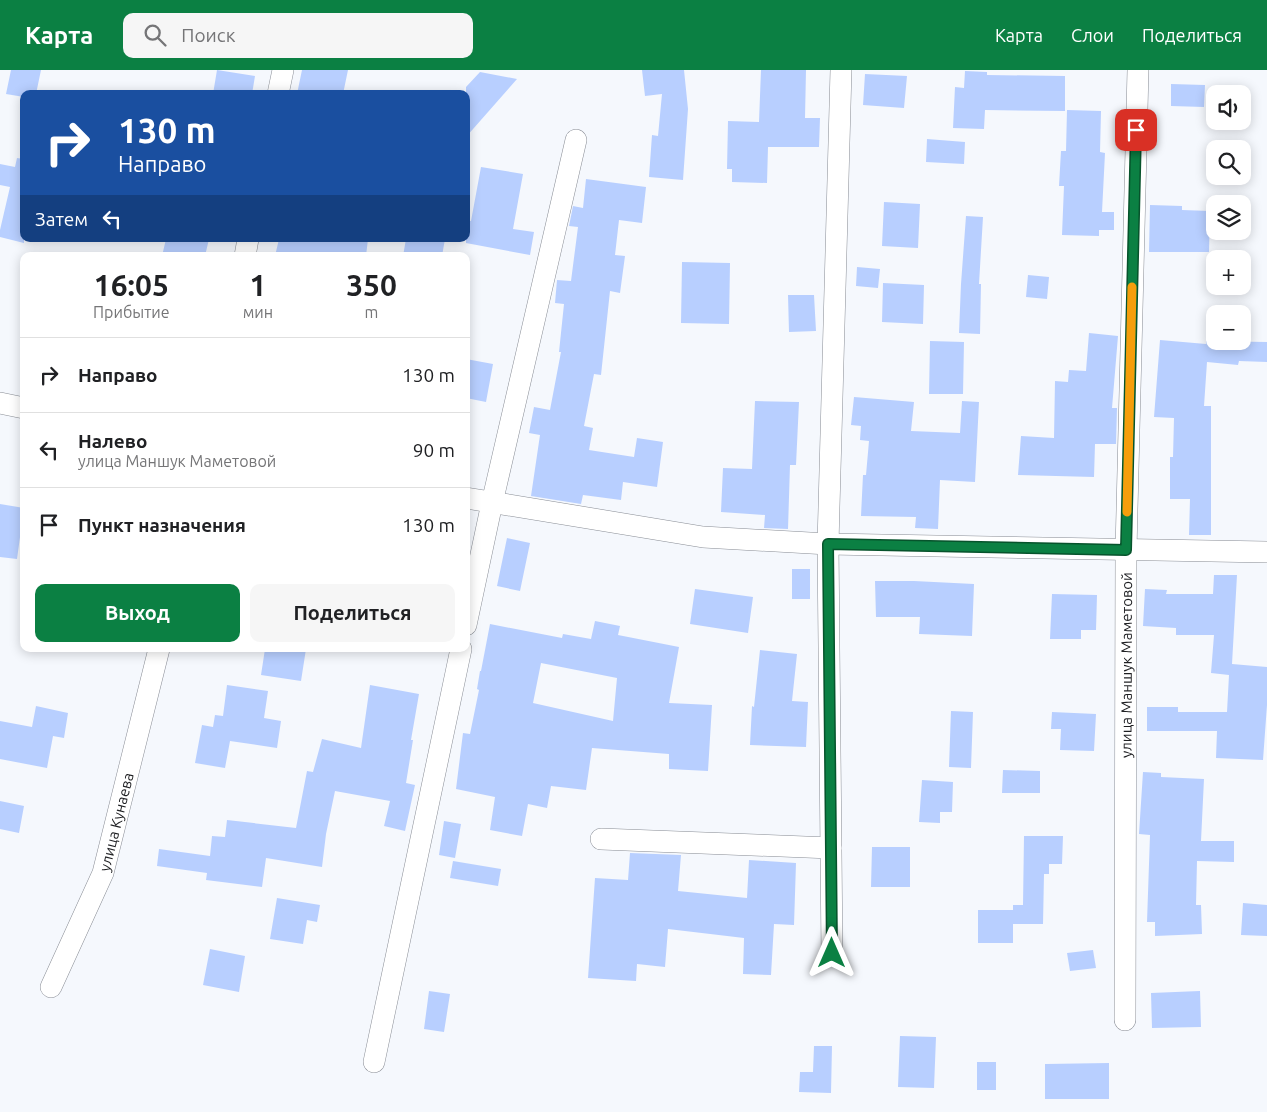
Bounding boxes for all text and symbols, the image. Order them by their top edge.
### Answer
search box [123,13,473,58]
icon: search [141,21,169,49]
text: Карта [25,22,93,49]
text: Поиск [181,24,235,46]
text: Карта [995,25,1043,45]
text: Слои [1071,25,1114,45]
text: Поделиться [1142,25,1242,45]
map controls [1206,85,1251,350]
button: sound [1206,85,1251,130]
pin [1115,109,1157,151]
icon: right [35,110,100,175]
text: 130 m [118,110,216,150]
icon: arrive [1122,116,1150,144]
button: search [1206,140,1251,185]
text: Направо [118,151,206,176]
button: layers [1206,195,1251,240]
icon: left [98,205,126,233]
text: Затем [35,208,88,230]
button: + [1206,250,1251,295]
text: 16:05 [94,268,169,302]
text: 1 [249,268,266,302]
text: 350 [346,268,397,302]
text: Прибытие [93,303,170,321]
text: мин [243,303,273,321]
text: m [365,303,378,321]
button: − [1206,305,1251,350]
icon: right [35,361,63,389]
text: Направо [78,364,158,386]
text: 130 m [402,364,455,386]
text: Налево [78,430,147,452]
icon: left [35,436,63,464]
text: 90 m [413,439,455,461]
text: улица Маншук Маметовой [78,452,276,470]
icon: arrive [35,511,63,539]
text: Пункт назначения [78,514,246,536]
text: 130 m [402,514,455,536]
street label: улица Маншук Маметовой [1117,572,1134,758]
button: Выход [35,584,240,642]
button: Поделиться [250,584,455,642]
street label: улица Кунаева [95,771,136,873]
position arrow [805,926,857,978]

